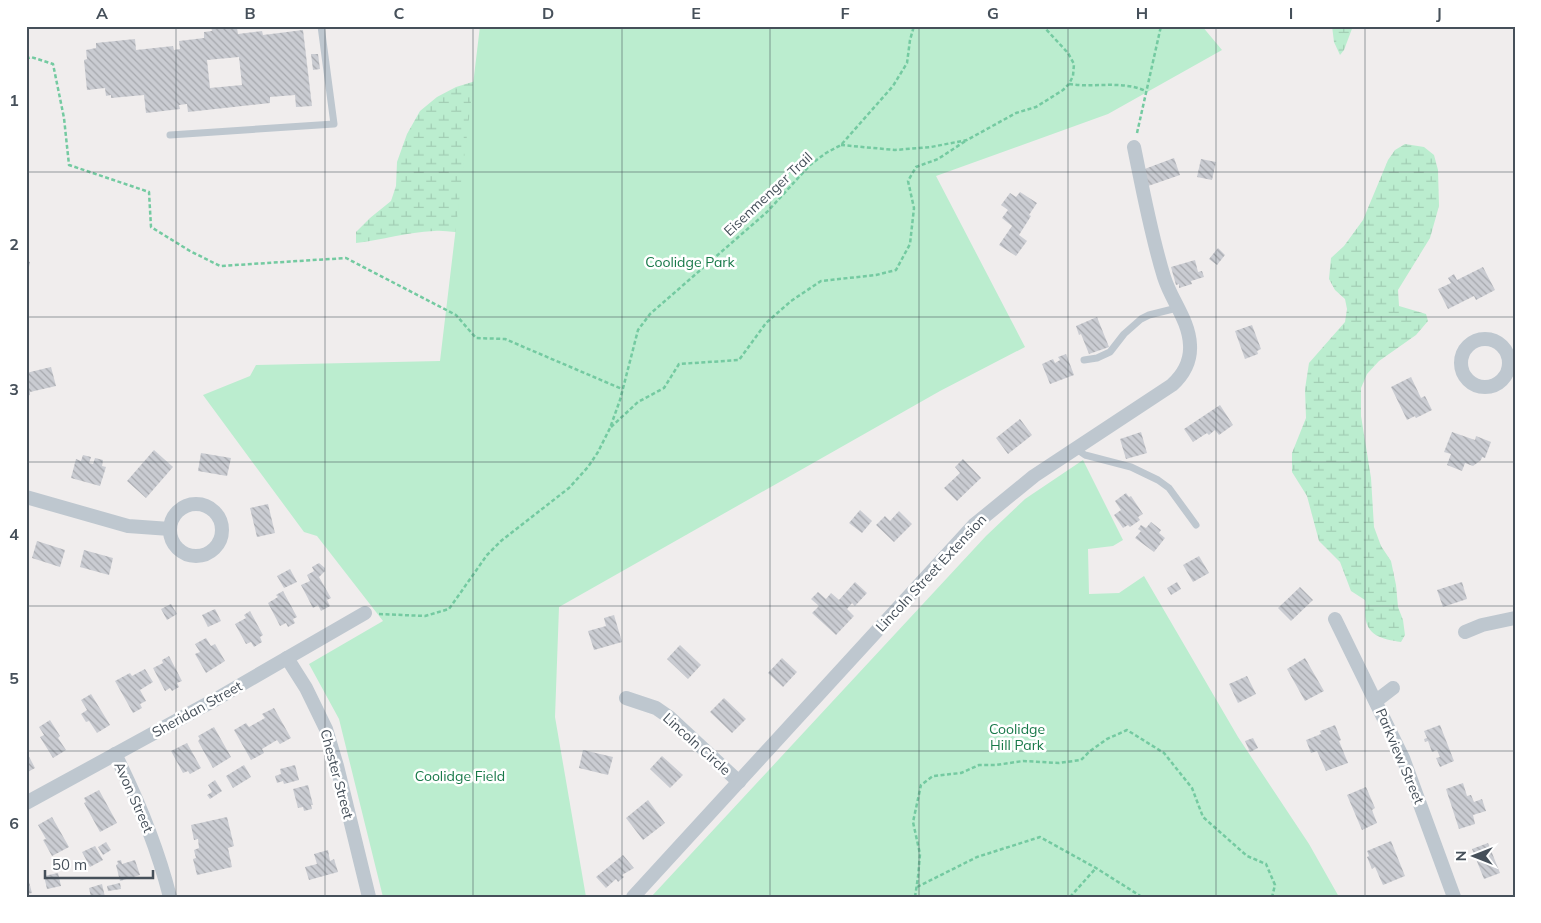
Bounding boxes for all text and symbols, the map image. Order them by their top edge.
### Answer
text: A [96,3,108,23]
text: B [244,3,256,23]
text: C [394,3,405,23]
text: D [542,3,554,23]
text: E [691,3,701,23]
text: F [840,3,850,23]
text: G [987,3,999,23]
text: H [1136,3,1148,23]
text: I [1289,3,1293,23]
text: J [1436,3,1442,23]
text: 1 [9,90,19,110]
street label: Eisenmenger Trail [720,148,816,240]
text: 2 [9,234,19,254]
park label: Coolidge Park [645,253,735,271]
text: 3 [9,379,19,399]
street label: Lincoln Street Extension [872,510,990,636]
text: 4 [9,524,19,544]
text: 5 [9,668,19,688]
street label: Sheridan Street [149,677,245,741]
street label: Parkview Street [1372,706,1428,807]
street label: Lincoln Circle [659,709,735,779]
park label: Coolidge Hill Park [989,720,1045,754]
street label: Chester Street [316,727,358,821]
street label: Avon Street [110,759,158,835]
park label: Coolidge Field [415,767,505,785]
text: 6 [9,813,19,833]
north arrow [1448,830,1498,880]
scale bar [45,848,152,880]
text: N [1452,851,1470,861]
text: 50 m [52,855,87,874]

